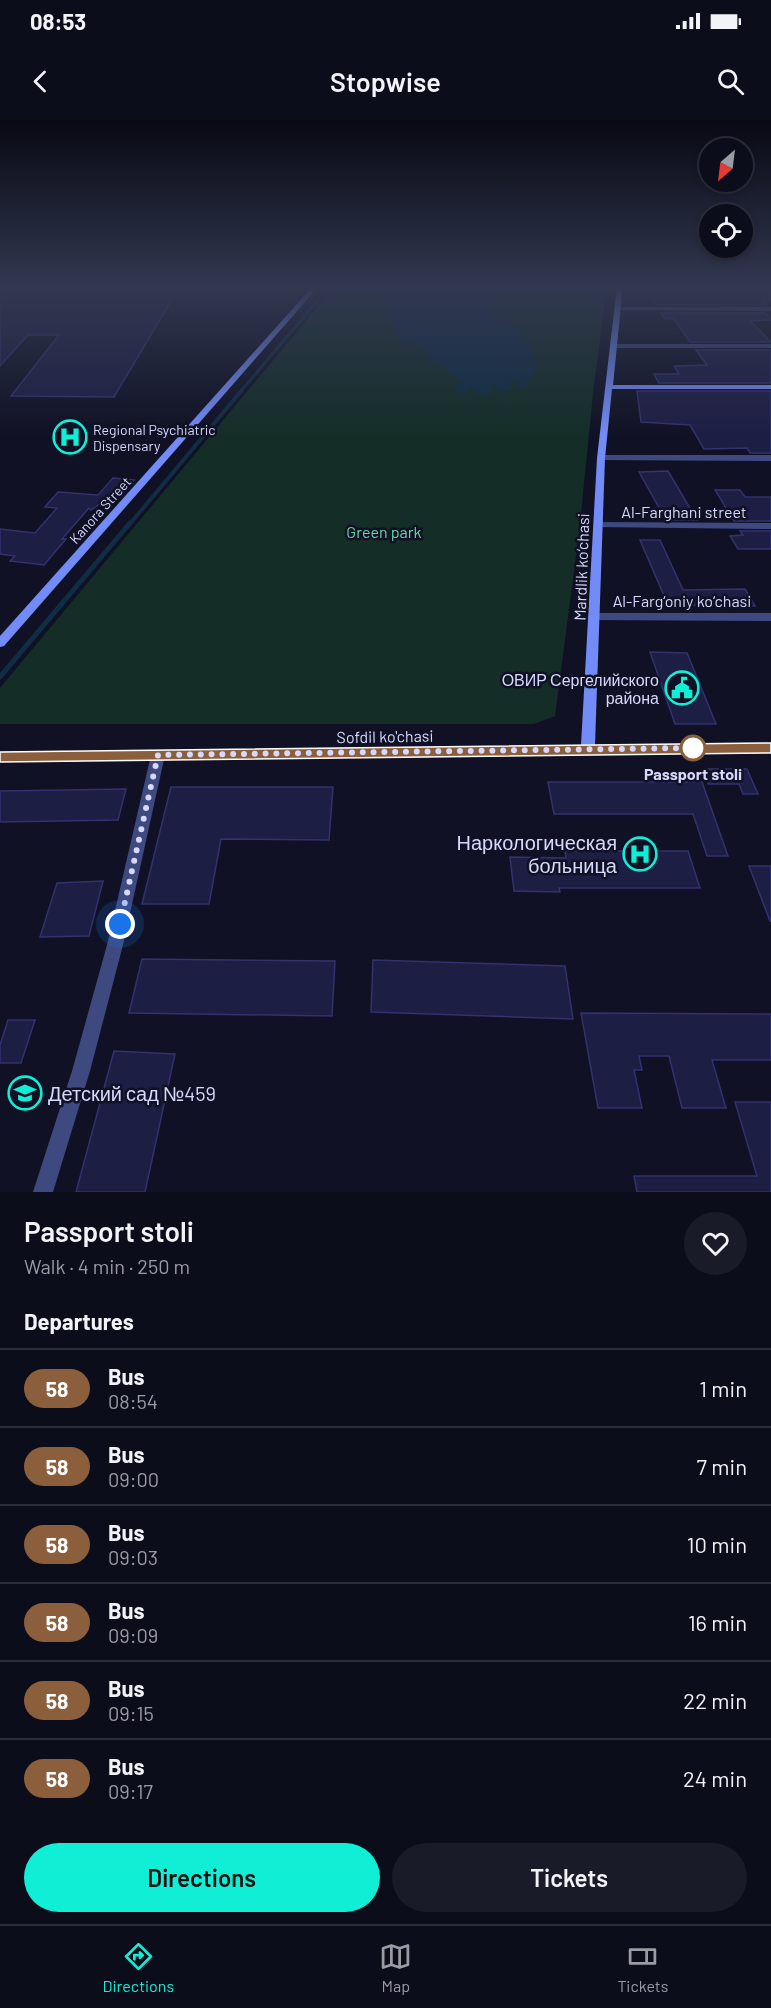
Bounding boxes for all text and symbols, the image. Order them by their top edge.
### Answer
text: 08:53 [30,8,86,34]
icon: back [24,65,57,98]
text: Stopwise [330,65,441,97]
icon: search [714,65,747,98]
north arrow [699,138,753,192]
map controls [699,138,753,258]
button: locate [699,204,753,258]
hospital icon: Regional Psychiatric Dispensary [52,419,88,455]
place label: Regional Psychiatric Dispensary [93,421,216,454]
street label: Kanora Street [66,473,134,547]
street label: Al-Farghani street [621,502,747,521]
street label: Mardlik ko‘chasi [570,513,592,621]
park label: Green park [346,522,422,541]
street label: Al-Farg‘oniy ko‘chasi [613,591,751,610]
place label: ОВИР Сергелийского района [502,670,659,707]
public building icon: ОВИР Сергелийского района [664,670,700,706]
street label: Sofdil ko'chasi [336,726,434,746]
marker: Passport stoli [680,735,706,761]
place label: Passport stoli [644,764,742,783]
place label: Наркологическая больница [456,830,618,877]
hospital icon: Наркологическая больница [622,836,658,872]
your location [105,909,135,939]
school or university icon: Детский сад №459 [7,1075,43,1111]
place label: Детский сад №459 [48,1081,216,1105]
button: heart [684,1212,747,1275]
text: Passport stoli [24,1214,194,1248]
text: Walk · 4 min · 250 m [24,1254,190,1278]
text: Departures [24,1308,134,1334]
text: Bus [108,1363,145,1389]
text: 1 min [699,1375,747,1401]
text: 58 [46,1376,68,1401]
text: 08:54 [108,1389,158,1413]
text: Bus [108,1441,145,1467]
text: 7 min [697,1453,747,1479]
text: 58 [46,1454,68,1479]
text: 09:00 [108,1467,159,1491]
text: Bus [108,1519,145,1545]
text: 10 min [687,1531,747,1557]
text: 58 [46,1532,68,1557]
text: 09:03 [108,1545,158,1569]
text: Bus [108,1597,145,1623]
text: 16 min [688,1609,747,1635]
text: 58 [46,1610,68,1635]
text: 09:09 [108,1623,158,1647]
text: Bus [108,1675,145,1701]
text: 22 min [683,1687,747,1713]
text: 58 [46,1688,68,1713]
text: 09:15 [108,1701,154,1725]
text: Bus [108,1753,145,1779]
text: 24 min [683,1765,747,1791]
text: 58 [46,1766,68,1791]
text: 09:17 [108,1779,153,1803]
button: Directions [24,1843,380,1912]
button: Tickets [392,1843,747,1912]
tab: Directions [103,1940,174,1995]
tab: Map [379,1940,412,1995]
tab: Tickets [617,1940,668,1995]

